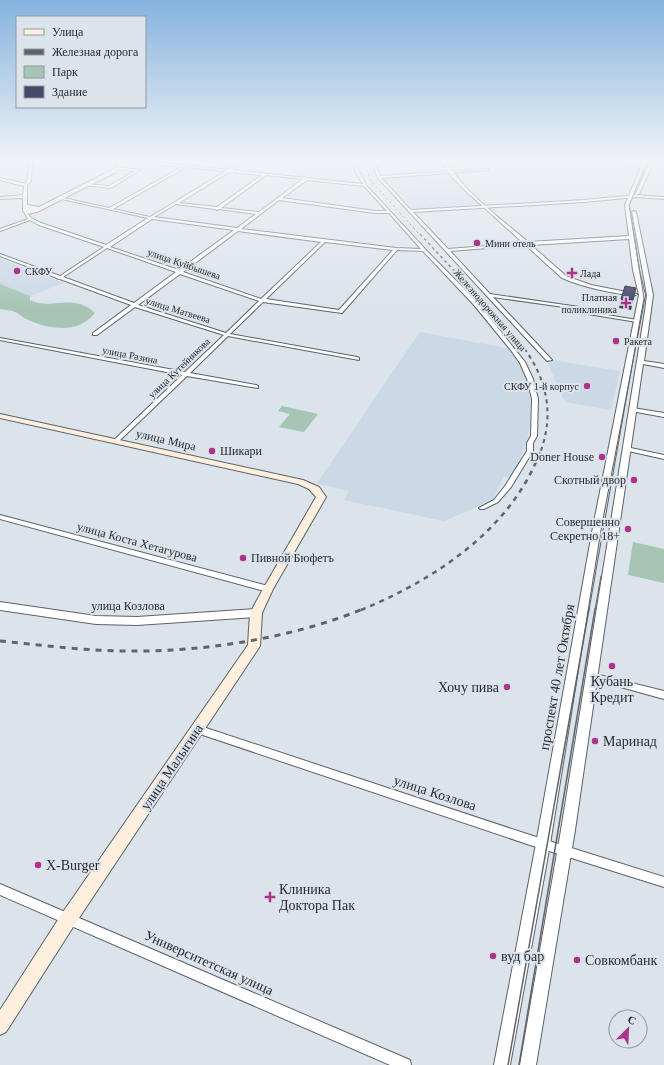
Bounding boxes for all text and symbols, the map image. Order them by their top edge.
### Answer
legend [16,16,146,108]
text: Улица [52,25,84,39]
text: Железная дорога [52,45,139,59]
text: Парк [52,65,78,79]
text: Здание [52,85,87,99]
marker: Мини отель [472,238,482,248]
place label: Мини отель [485,238,536,249]
street label: улица Куйбышева [146,246,222,282]
marker: СКФУ [12,266,22,276]
place label: СКФУ [25,266,53,277]
street label: Железнодорожная улица [451,267,529,354]
marker: Лада [567,268,577,278]
place label: Лада [580,268,601,279]
place label: Платная поликлиника [561,292,618,315]
street label: улица Матвеева [144,295,212,325]
marker: Платная поликлиника [620,297,632,309]
street label: улица Кутейникова [146,335,212,400]
marker: Ракета [611,336,621,346]
place label: Ракета [624,336,653,347]
street label: улица Разина [101,344,159,366]
place label: СКФУ 1-й корпус [504,381,580,392]
marker: СКФУ 1-й корпус [582,381,592,391]
street label: улица Мира [135,426,198,454]
place label: Шикари [220,444,263,458]
marker: Шикари [207,446,217,456]
place label: Doner House [530,450,594,464]
marker: Doner House [597,452,607,462]
place label: Скотный двор [554,473,626,487]
marker: Скотный двор [629,475,639,485]
place label: Совершенно Секретно 18+ [550,515,620,543]
street label: улица Коста Хетагурова [75,519,199,565]
marker: Совершенно Секретно 18+ [623,524,633,534]
place label: Пивной Бюфетъ [251,551,334,565]
marker: Пивной Бюфетъ [238,553,248,563]
street label: улица Козлова [91,599,165,613]
street label: проспект 40 лет Октября [537,602,577,751]
marker: Кубань Кредит [607,661,617,671]
place label: Кубань Кредит [590,674,634,705]
place label: Хочу пива [438,680,500,695]
marker: Хочу пива [502,682,512,692]
street label: улица Малыгина [138,721,207,813]
place label: Маринад [603,734,657,749]
marker: Маринад [590,736,600,746]
street label: улица Козлова [392,773,479,814]
place label: X-Burger [46,858,100,873]
marker: X-Burger [33,860,43,870]
place label: Клиника Доктора Пак [279,882,355,913]
marker: Клиника Доктора Пак [264,891,276,903]
street label: Университетская улица [142,928,276,998]
place label: вуд бар [501,949,544,964]
marker: вуд бар [488,951,498,961]
place label: Совкомбанк [585,953,657,968]
marker: Совкомбанк [572,955,582,965]
north arrow [608,1009,648,1049]
text: С [626,1013,638,1027]

